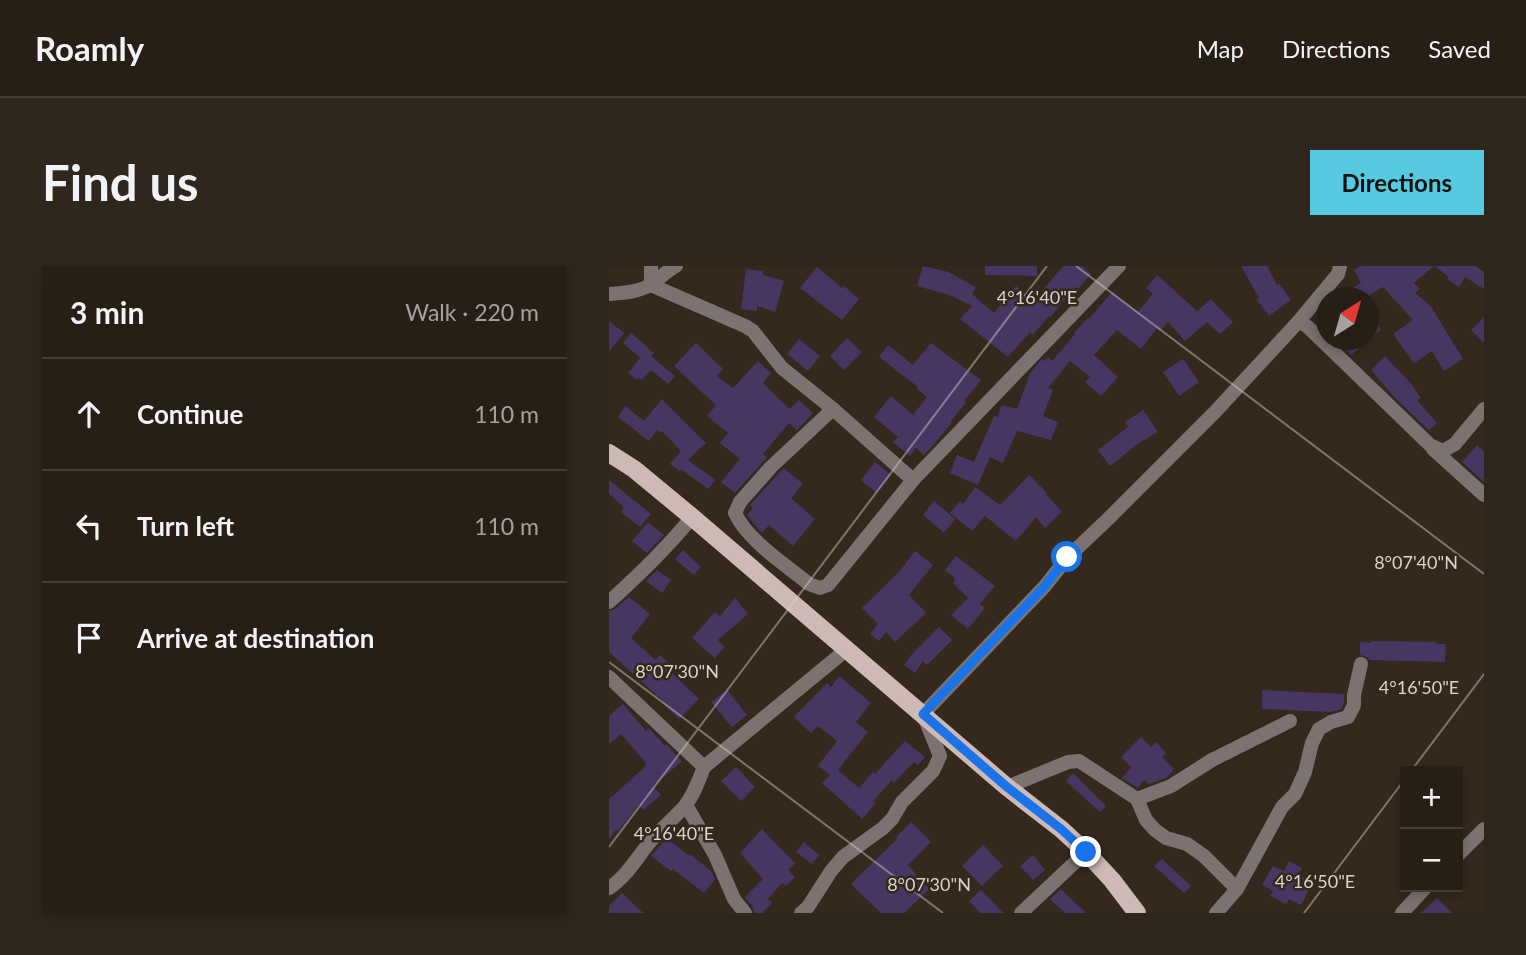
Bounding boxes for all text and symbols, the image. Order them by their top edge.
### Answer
text: Roamly [35,28,144,68]
text: Map [1197,34,1244,63]
text: Directions [1282,34,1390,63]
text: Saved [1428,34,1491,63]
button: Directions [1310,150,1484,215]
text: Find us [42,153,199,211]
text: 4°16'40"E [997,286,1077,308]
north arrow [1316,287,1379,350]
text: 3 min [70,294,144,330]
text: Walk · 220 m [405,298,539,326]
icon: ahead [70,395,108,433]
text: Continue [137,398,243,430]
text: 110 m [474,400,539,428]
icon: left [70,507,108,545]
text: Turn left [137,510,234,542]
text: 110 m [474,512,539,540]
route start [1051,541,1082,572]
text: 8°07'40"N [1374,551,1458,573]
icon: arrive [70,619,108,657]
text: Arrive at destination [137,622,374,654]
text: 8°07'30"N [635,660,719,682]
text: 4°16'50"E [1379,676,1459,698]
map controls [1400,766,1463,892]
button: + [1400,766,1463,829]
text: 4°16'40"E [634,822,714,844]
button: − [1400,829,1463,892]
route end [1070,836,1101,867]
text: 4°16'50"E [1275,870,1355,892]
text: 8°07'30"N [887,873,971,895]

